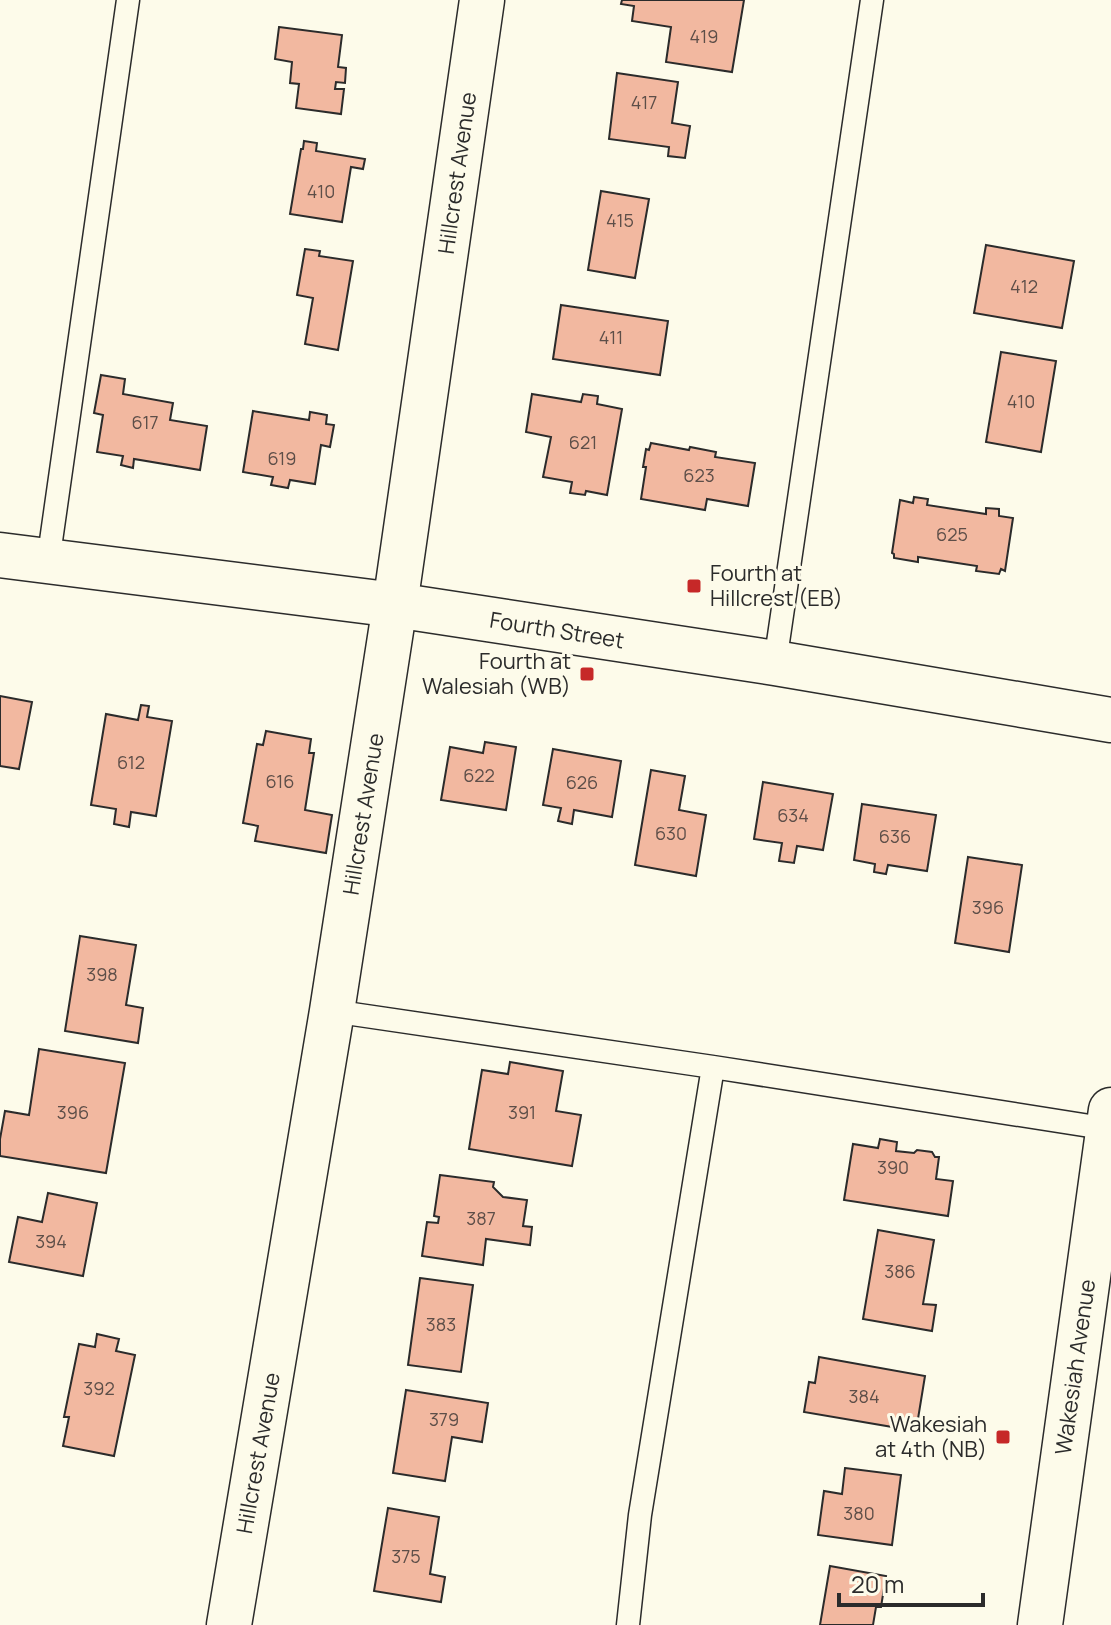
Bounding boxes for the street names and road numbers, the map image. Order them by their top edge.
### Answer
street label: Hillcrest Avenue [431,90,483,256]
street label: Fourth Street [488,605,627,655]
street label: Hillcrest Avenue [335,731,391,897]
street label: Wakesiah Avenue [1048,1277,1102,1457]
street label: Hillcrest Avenue [229,1370,287,1536]

